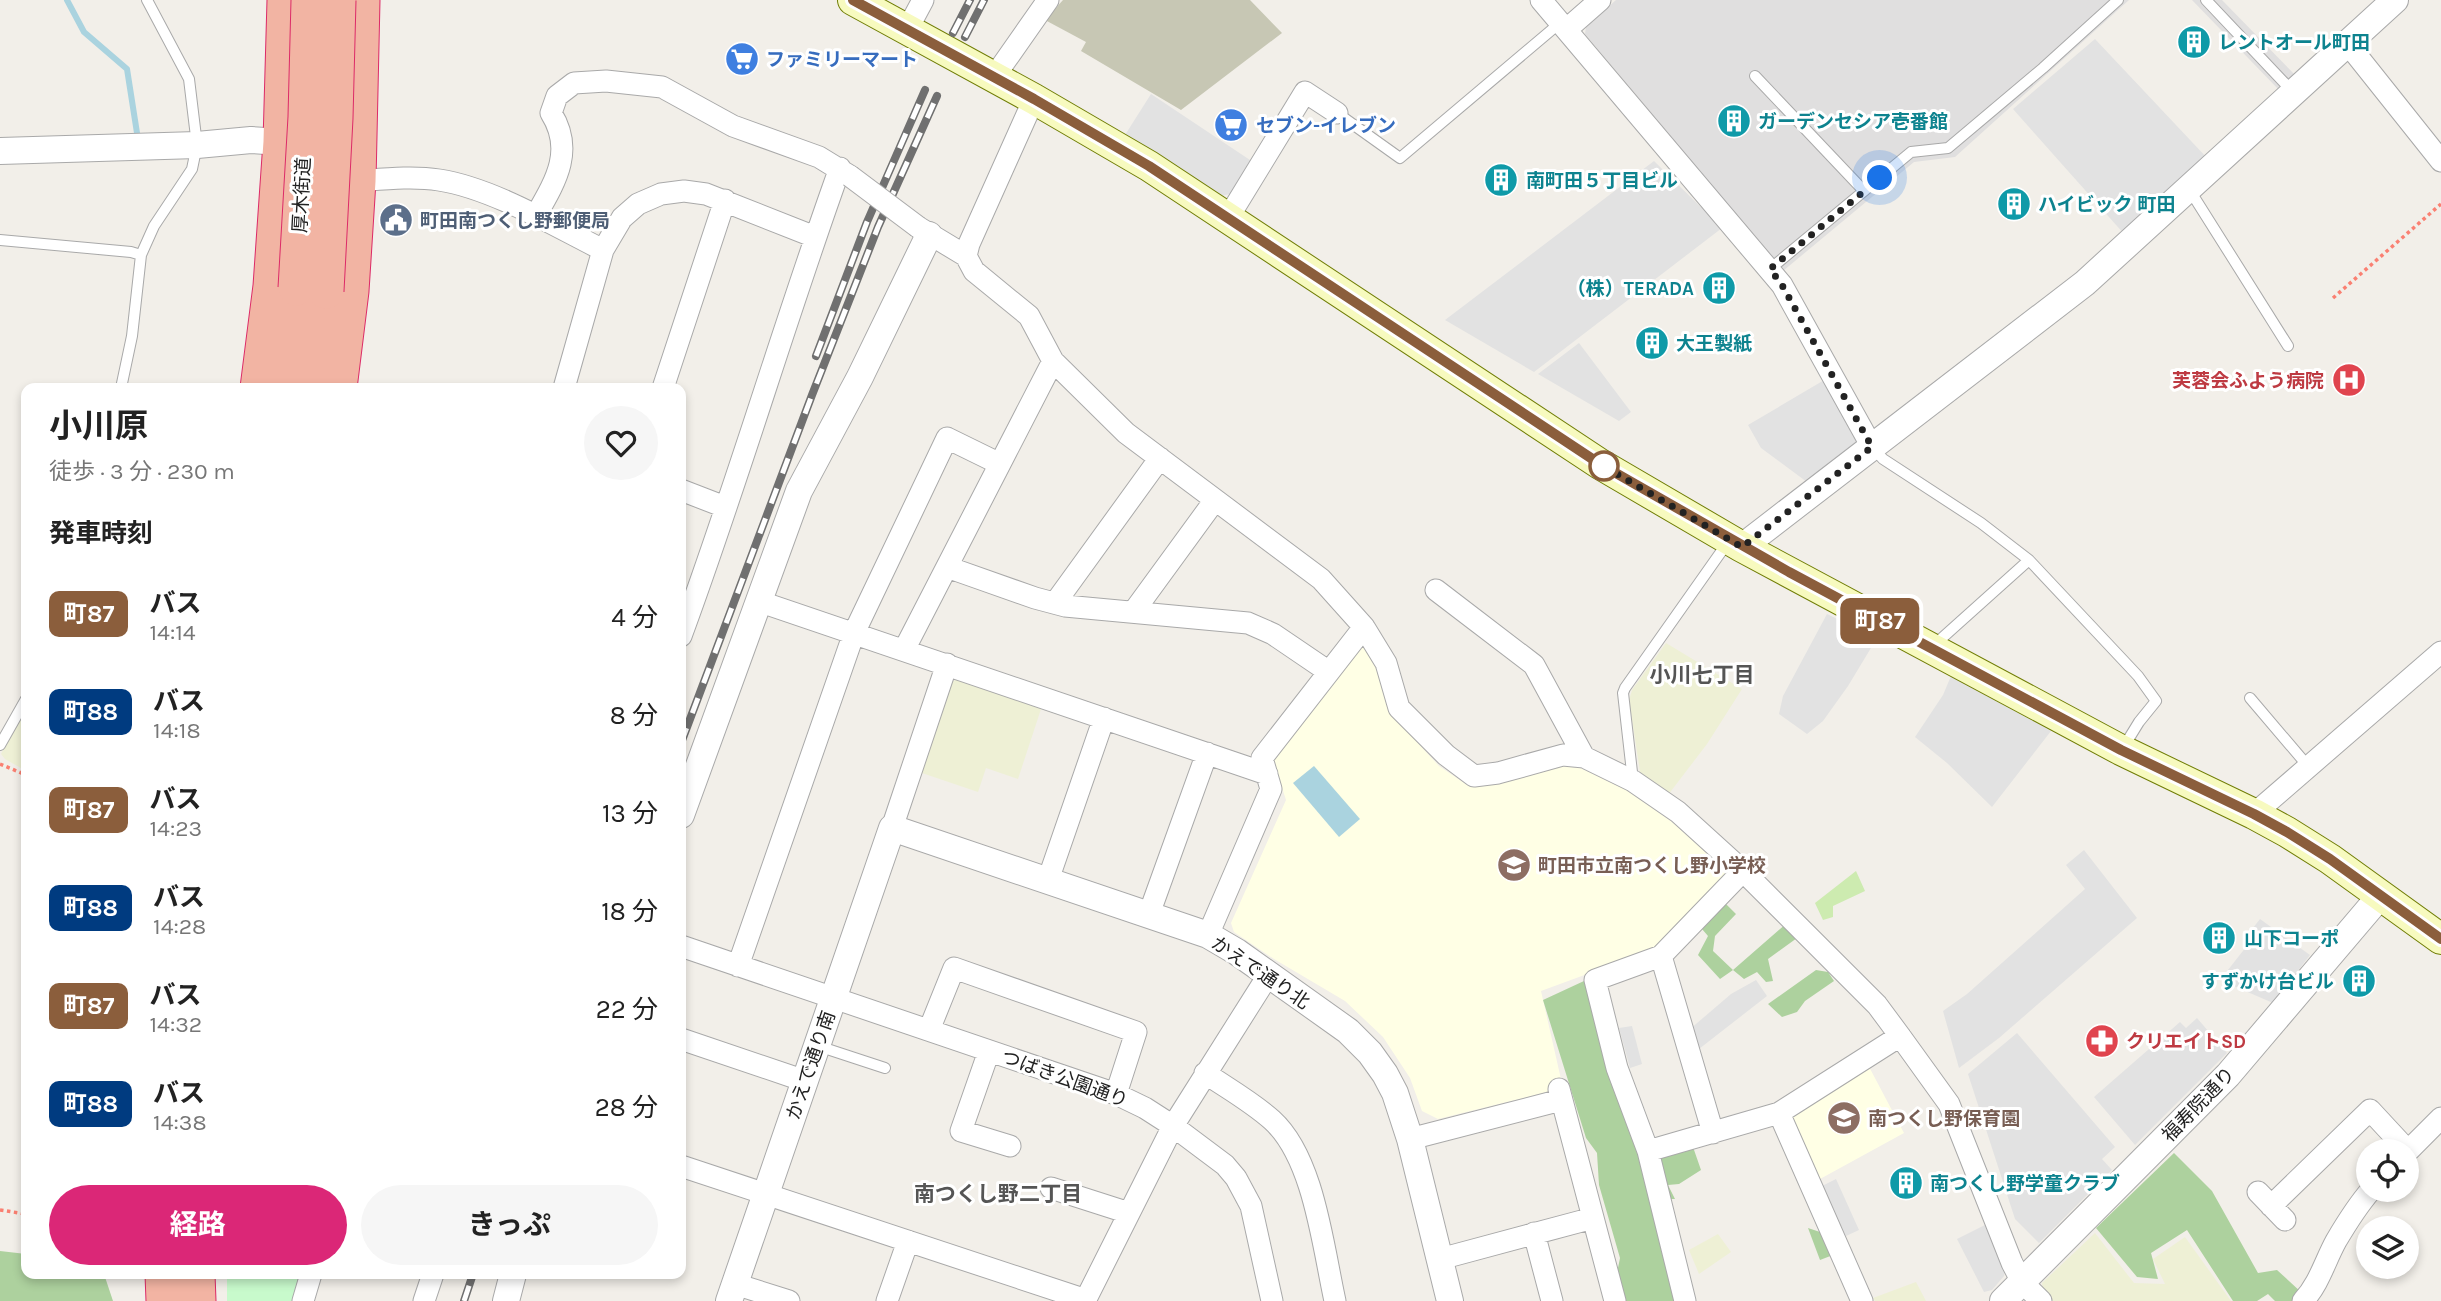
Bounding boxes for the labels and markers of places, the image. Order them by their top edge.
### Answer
building icon: レントオール町田 [2175,23,2213,61]
place label: レントオール町田 [2218,32,2370,54]
supermarket icon: ファミリーマート [723,40,761,78]
place label: ファミリーマート [766,49,918,71]
building icon: ガーデンセシア壱番館 [1715,102,1753,140]
supermarket icon: セブン-イレブン [1212,106,1250,144]
place label: ガーデンセシア壱番館 [1758,111,1948,133]
place label: セブン-イレブン [1256,115,1396,137]
building icon: 南町田５丁目ビル [1482,161,1520,199]
place label: 南町田５丁目ビル [1526,170,1678,192]
building icon: ハイビック 町田 [1995,185,2033,223]
place label: ハイビック 町田 [2038,194,2175,216]
public building icon: 町田南つくし野郵便局 [377,201,415,239]
place label: 町田南つくし野郵便局 [420,210,610,232]
building icon: （株）TERADA [1700,269,1738,307]
place label: （株）TERADA [1567,278,1694,300]
building icon: 大王製紙 [1633,324,1671,362]
place label: 大王製紙 [1676,333,1752,355]
hospital icon: 芙蓉会ふよう病院 [2330,361,2368,399]
place label: 芙蓉会ふよう病院 [2172,370,2324,392]
unlabelled marker [1589,451,1619,481]
school or university icon: 町田市立南つくし野小学校 [1495,846,1533,884]
place label: 町田市立南つくし野小学校 [1538,855,1766,877]
building icon: 山下コーポ [2200,919,2238,957]
place label: 山下コーポ [2244,928,2339,950]
building icon: すずかけ台ビル [2340,962,2378,1000]
place label: すずかけ台ビル [2201,971,2334,993]
pharmacy icon: クリエイトSD [2083,1022,2121,1060]
place label: クリエイトSD [2126,1031,2246,1053]
school or university icon: 南つくし野保育園 [1825,1099,1863,1137]
place label: 南つくし野保育園 [1868,1108,2020,1130]
building icon: 南つくし野学童クラブ [1887,1164,1925,1202]
place label: 南つくし野学童クラブ [1930,1173,2120,1195]

